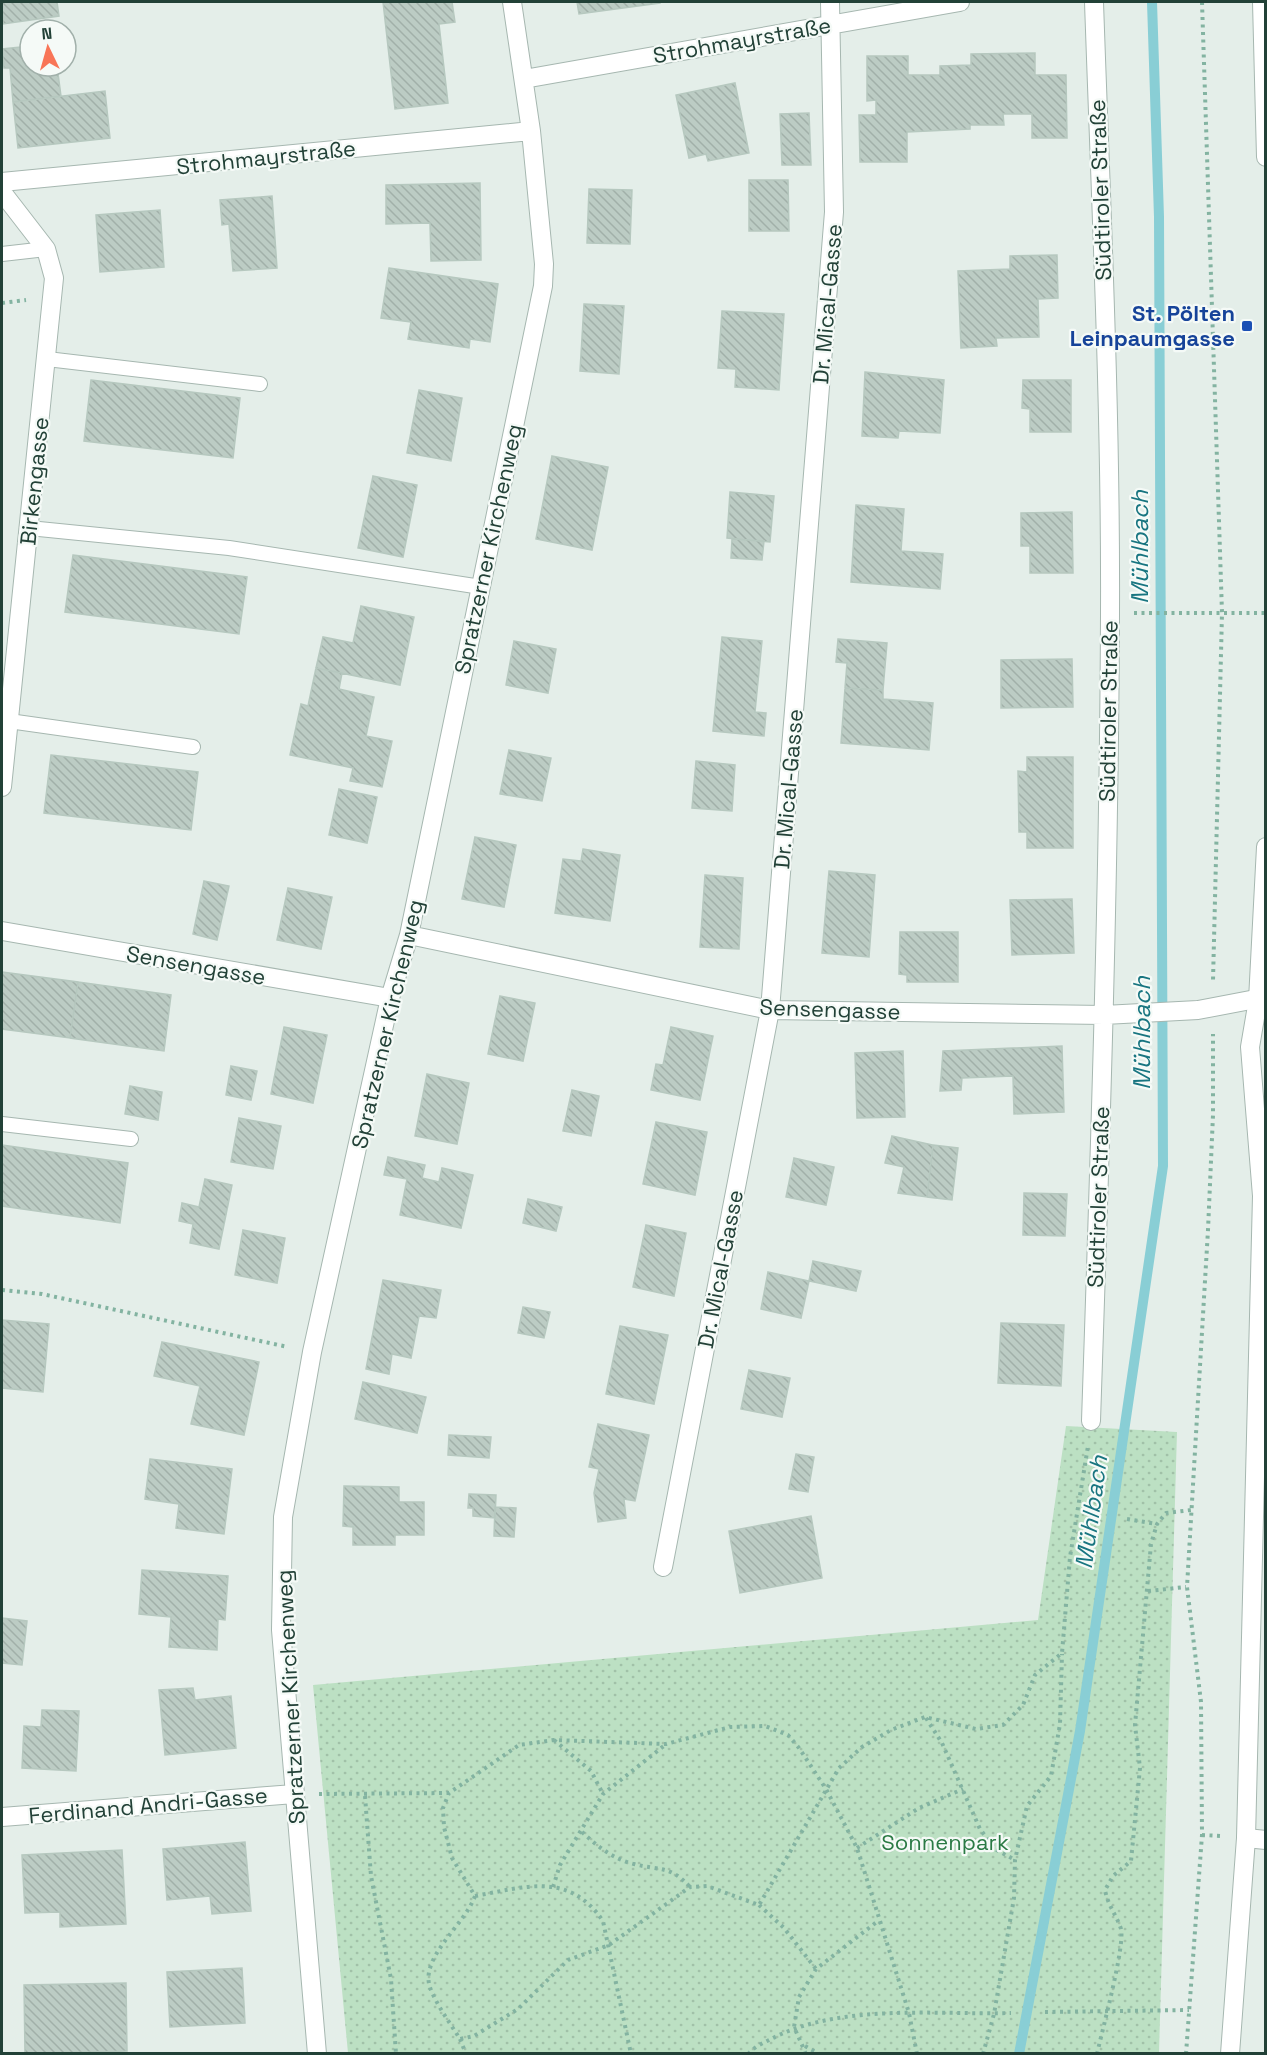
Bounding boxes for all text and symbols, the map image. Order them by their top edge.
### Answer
street label: Strohmayrstraße [651,11,833,69]
north arrow [18,18,78,78]
text: N [40,23,53,44]
street label: Südtiroler Straße [1083,99,1117,281]
street label: Strohmayrstraße [175,134,357,180]
street label: Dr. Mical-Gasse [806,223,848,385]
place label: St. Pölten Leinpaumgasse [1070,299,1235,352]
marker: St. Pölten Leinpaumgasse [1240,319,1254,333]
street label: Birkengasse [13,415,55,547]
street label: Spratzerner Kirchenweg [448,421,528,677]
water label: Mühlbach [1124,489,1155,604]
street label: Südtiroler Straße [1092,620,1124,802]
street label: Dr. Mical-Gasse [767,708,809,870]
street label: Spratzerner Kirchenweg [345,897,429,1151]
street label: Sensengasse [124,939,268,991]
water label: Mühlbach [1126,975,1157,1090]
street label: Sensengasse [759,993,901,1025]
street label: Südtiroler Straße [1081,1106,1115,1288]
street label: Dr. Mical-Gasse [691,1187,749,1351]
water label: Mühlbach [1068,1452,1114,1571]
street label: Spratzerner Kirchenweg [269,1569,311,1825]
street label: Ferdinand Andri-Gasse [27,1781,269,1829]
park label: Sonnenpark [881,1828,1009,1856]

